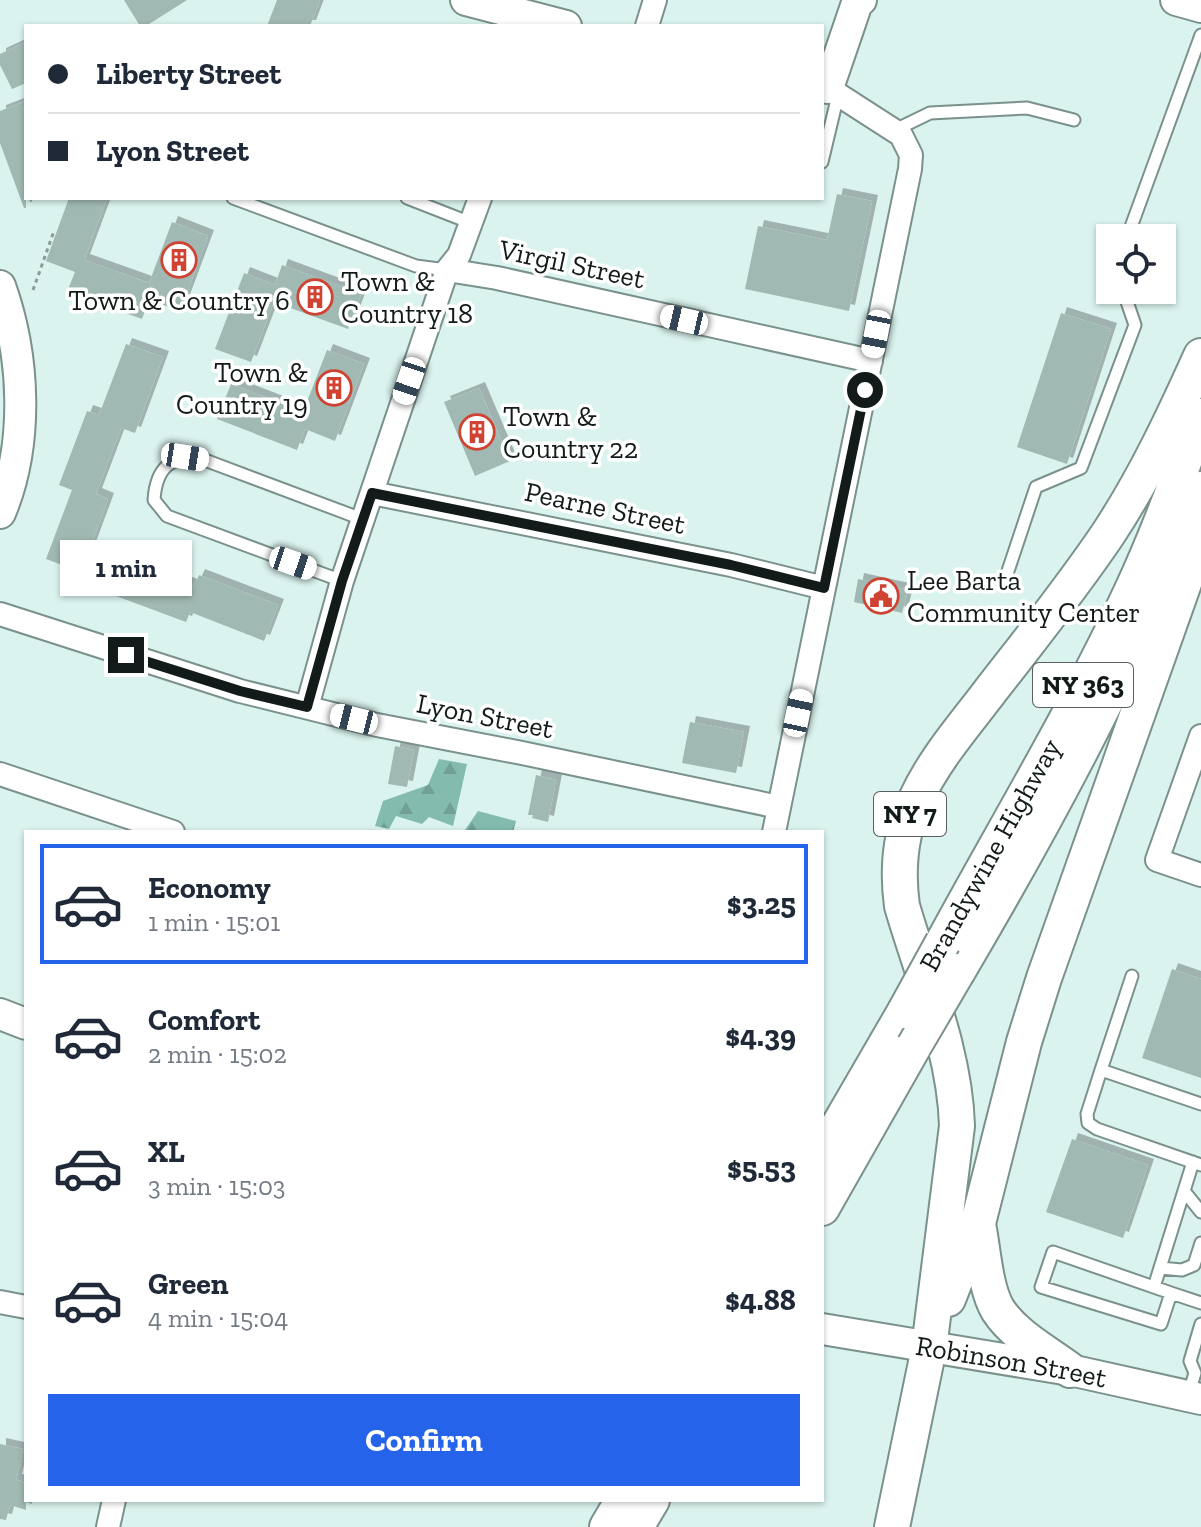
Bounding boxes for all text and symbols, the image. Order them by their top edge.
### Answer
text: Liberty Street [96,56,281,92]
text: Lyon Street [96,133,249,169]
map controls [1096,224,1176,304]
button: locate [1096,224,1176,304]
street label: Virgil Street [495,232,648,296]
building icon: Town & Country 6 [160,241,198,279]
place label: Town & Country 18 [341,265,473,330]
building icon: Town & Country 18 [296,278,334,316]
place label: Town & Country 6 [68,284,290,317]
car [658,303,710,337]
car [860,308,892,360]
car [390,354,428,408]
place label: Town & Country 19 [176,356,308,421]
building icon: Town & Country 19 [315,369,353,407]
route start [847,372,883,408]
place label: Town & Country 22 [503,400,638,465]
building icon: Town & Country 22 [458,413,496,451]
car [159,441,211,473]
street label: Pearne Street [522,475,689,541]
callout: 1 min [60,539,192,595]
car [266,544,320,582]
text: 1 min [95,552,157,584]
place label: Lee Barta Community Center [907,564,1140,629]
public building icon: Lee Barta Community Center [862,577,900,615]
route end [108,637,144,673]
road number: NY 363 [1033,663,1133,707]
street label: Lyon Street [414,687,557,746]
car [781,687,815,739]
car [328,702,380,736]
street label: Brandywine Highway [912,732,1068,977]
road number: NY 7 [874,792,946,836]
icon: car [52,868,124,940]
text: Economy [148,870,271,906]
text: $3.25 [727,886,796,922]
text: 1 min · 15:01 [148,906,280,938]
icon: car [52,1000,124,1072]
text: Comfort [148,1002,260,1038]
text: $4.39 [725,1018,796,1054]
text: 2 min · 15:02 [148,1038,287,1070]
icon: car [52,1132,124,1204]
text: XL [148,1134,185,1170]
text: $5.53 [727,1150,796,1186]
text: 3 min · 15:03 [148,1170,286,1202]
icon: car [52,1264,124,1336]
text: Green [148,1266,228,1302]
text: $4.88 [725,1282,796,1318]
text: 4 min · 15:04 [148,1302,288,1334]
street label: Robinson Street [914,1328,1110,1394]
button: Confirm [48,1394,800,1486]

